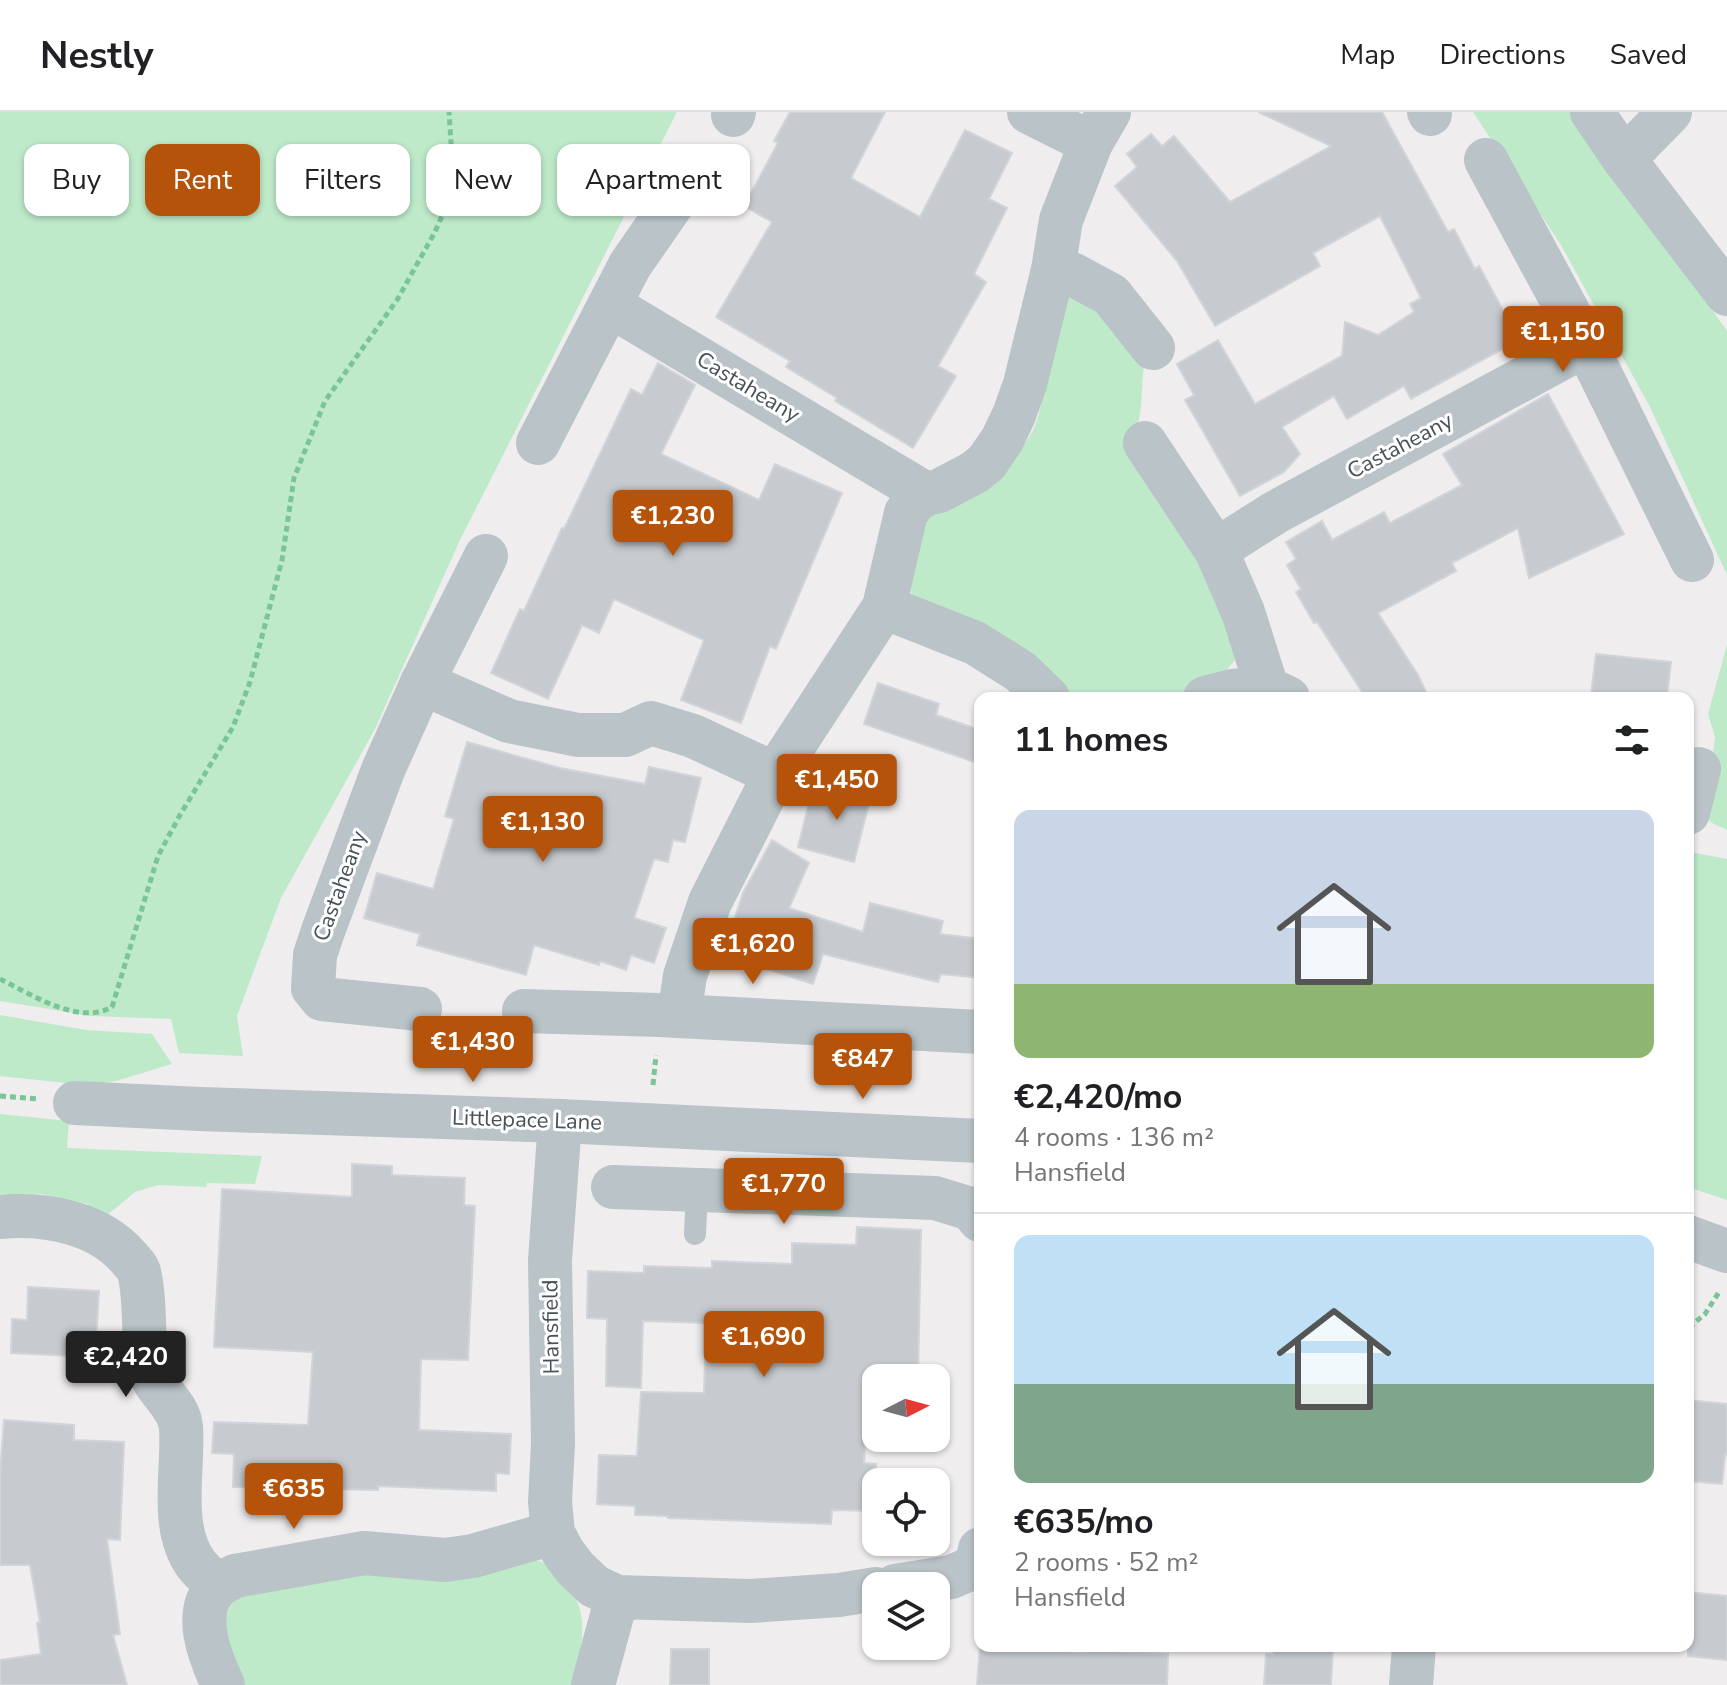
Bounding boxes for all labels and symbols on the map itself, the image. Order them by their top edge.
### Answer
pin: €1,150 [1498,306,1628,374]
street label: Castaheany [691,344,806,430]
street label: Castaheany [1342,405,1459,486]
pin: €1,230 [608,490,738,558]
pin: €1,450 [772,754,902,822]
pin: €1,130 [478,796,608,864]
street label: Castaheany [306,826,374,945]
pin: €1,620 [688,918,818,986]
pin: €1,430 [408,1016,538,1084]
pin: €847 [816,1033,910,1101]
street label: Littlepace Lane [452,1102,602,1138]
pin: €1,770 [719,1158,849,1226]
street label: Hansfield [535,1279,567,1375]
pin: €1,690 [699,1311,829,1379]
pin: €2,420 [61,1331,191,1399]
north arrow [862,1364,950,1452]
pin: €635 [247,1463,341,1531]

